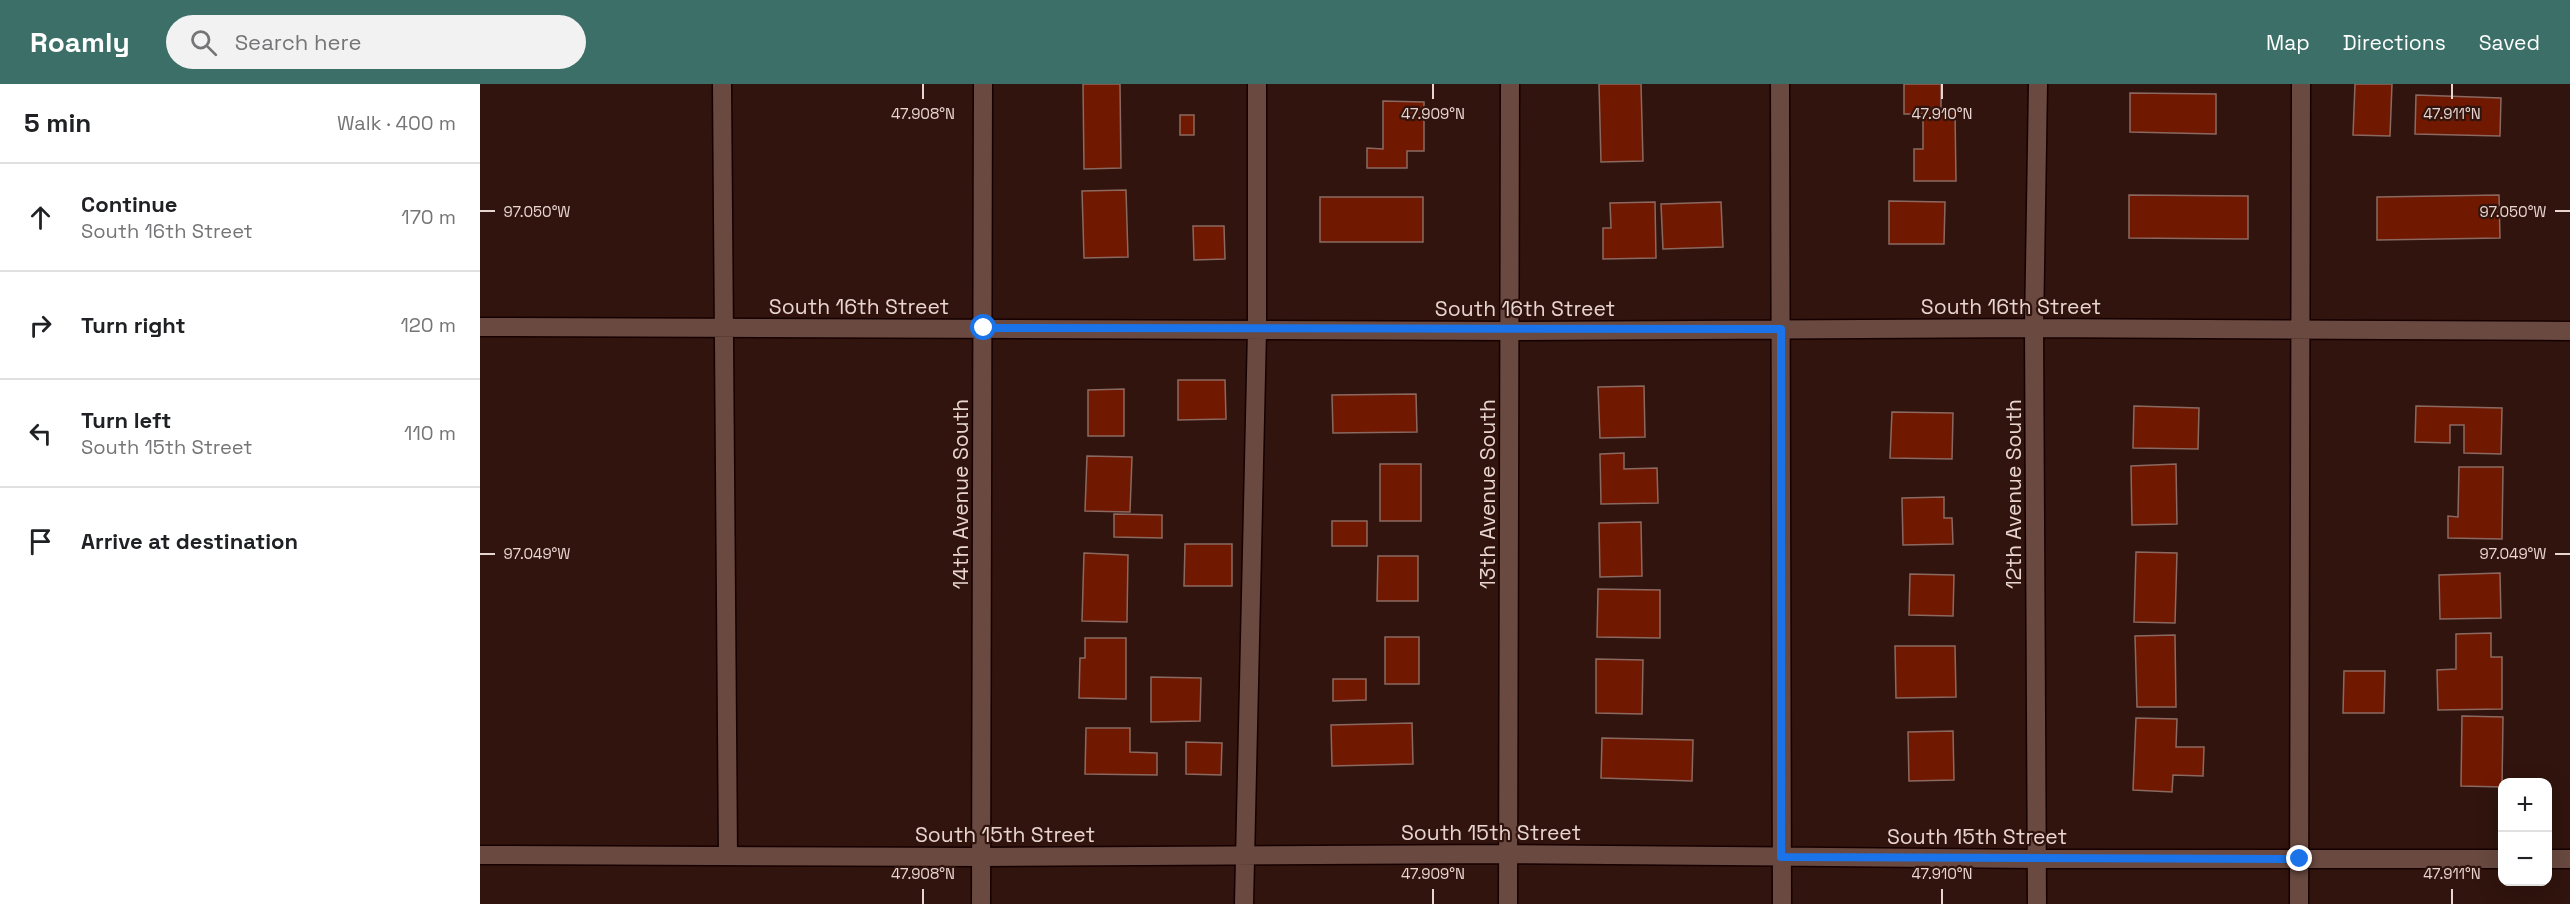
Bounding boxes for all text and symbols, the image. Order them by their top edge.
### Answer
search box [166,15,586,69]
text: Roamly [30,24,130,60]
icon: search [187,26,220,59]
text: Search here [235,28,361,56]
text: Map [2266,29,2310,56]
text: Directions [2343,29,2446,56]
text: Saved [2479,29,2540,56]
text: 47.908°N [891,104,955,123]
text: 47.909°N [1401,104,1465,123]
text: 47.910°N [1912,104,1972,123]
text: 47.911°N [2423,104,2481,123]
text: 5 min [24,106,91,140]
text: Walk · 400 m [337,110,456,136]
text: Continue [81,190,177,218]
icon: ahead [24,201,57,234]
text: 97.050°W [504,202,571,221]
text: 97.050°W [2480,202,2547,221]
text: 170 m [401,204,456,230]
text: South 16th Street [81,218,253,244]
street label: South 16th Street [769,293,949,320]
street label: South 16th Street [1921,293,2101,320]
street label: South 16th Street [1435,295,1615,322]
icon: right [24,309,57,342]
text: Turn right [81,311,186,339]
text: 120 m [400,312,456,338]
route start [970,314,996,340]
street label: 14th Avenue South [947,399,974,589]
street label: 13th Avenue South [1474,399,1501,589]
street label: 12th Avenue South [2000,399,2027,589]
text: Turn left [81,406,171,434]
icon: left [24,417,57,450]
text: 110 m [404,420,456,446]
text: South 15th Street [81,434,253,460]
icon: arrive [24,525,57,558]
text: Arrive at destination [81,527,298,555]
text: 97.049°W [504,544,570,563]
text: 97.049°W [2480,544,2546,563]
map controls [2498,778,2552,886]
button: + [2498,778,2552,832]
street label: South 15th Street [1401,819,1581,846]
street label: South 15th Street [915,821,1095,848]
street label: South 15th Street [1887,823,2067,850]
button: − [2498,832,2552,886]
route end [2286,845,2312,871]
text: 47.908°N [891,864,955,883]
text: 47.909°N [1401,864,1465,883]
text: 47.910°N [1912,864,1972,883]
text: 47.911°N [2423,864,2481,883]

